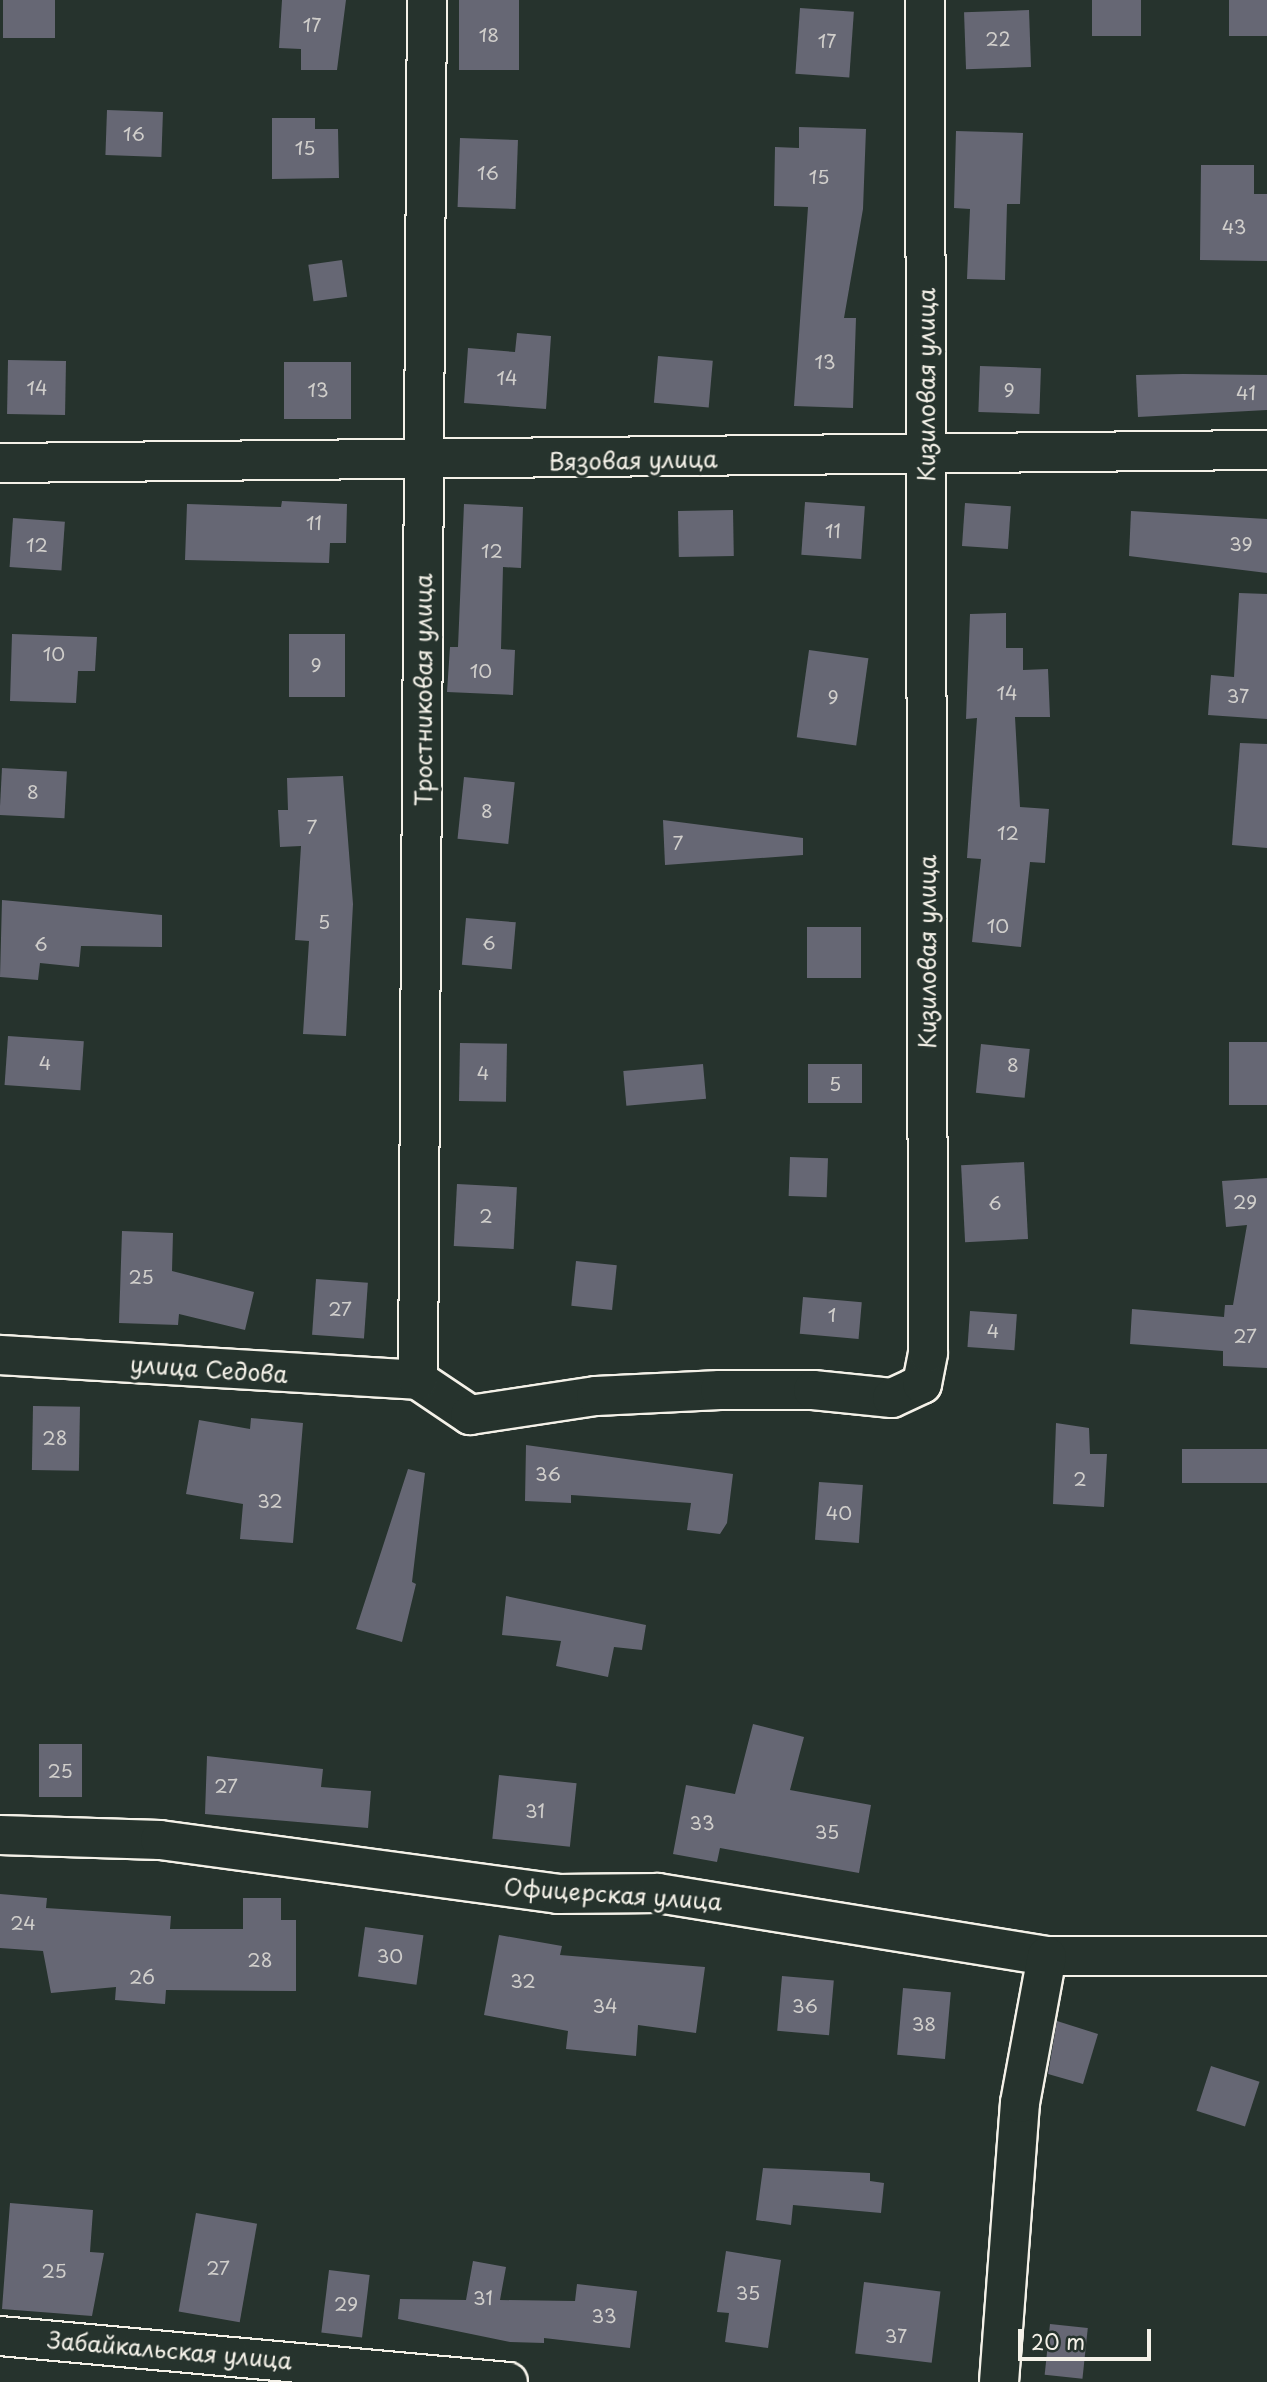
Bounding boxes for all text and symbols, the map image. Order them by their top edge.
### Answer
house number: 17 [303,14,321,36]
house number: 18 [479,24,499,46]
house number: 22 [985,28,1011,50]
house number: 17 [818,30,836,52]
house number: 16 [123,123,145,145]
house number: 15 [295,137,315,159]
house number: 16 [477,162,499,184]
house number: 15 [809,166,829,188]
house number: 43 [1222,216,1246,238]
street label: Кизиловая улица [912,288,940,482]
house number: 13 [814,351,836,373]
house number: 14 [496,367,518,389]
house number: 14 [26,377,48,399]
house number: 13 [307,379,329,401]
house number: 9 [1003,379,1015,401]
house number: 41 [1236,382,1256,404]
street label: Вязовая улица [548,445,718,475]
house number: 11 [306,512,322,534]
house number: 11 [825,520,841,542]
house number: 39 [1229,533,1253,555]
house number: 12 [26,534,48,556]
house number: 12 [481,540,503,562]
street label: Тростниковая улица [409,573,437,807]
house number: 10 [43,643,65,665]
house number: 9 [310,654,322,676]
house number: 10 [470,660,492,682]
house number: 14 [996,682,1018,704]
house number: 37 [1227,685,1249,707]
house number: 9 [827,686,839,708]
house number: 8 [27,781,39,803]
house number: 8 [481,800,493,822]
house number: 7 [307,816,317,838]
house number: 12 [997,822,1019,844]
house number: 7 [673,832,683,854]
street label: Кизиловая улица [913,855,941,1049]
house number: 5 [318,911,330,933]
house number: 10 [987,915,1009,937]
house number: 6 [482,932,496,954]
house number: 6 [34,933,48,955]
house number: 4 [39,1052,51,1074]
house number: 8 [1007,1054,1019,1076]
house number: 4 [477,1062,489,1084]
house number: 5 [829,1073,841,1095]
house number: 29 [1233,1191,1257,1213]
house number: 6 [988,1192,1002,1214]
house number: 2 [479,1205,493,1227]
house number: 25 [128,1266,154,1288]
house number: 27 [328,1298,352,1320]
house number: 1 [828,1304,836,1326]
house number: 4 [987,1320,999,1342]
house number: 27 [1233,1325,1257,1347]
street label: улица Седова [129,1350,289,1388]
house number: 28 [42,1427,68,1449]
house number: 36 [535,1463,561,1485]
house number: 2 [1073,1468,1087,1490]
house number: 32 [257,1490,283,1512]
house number: 40 [826,1502,852,1524]
house number: 25 [47,1760,73,1782]
house number: 27 [214,1775,238,1797]
house number: 31 [525,1800,545,1822]
house number: 33 [690,1812,714,1834]
house number: 35 [815,1821,839,1843]
street label: Офицерская улица [502,1873,724,1915]
house number: 24 [10,1912,36,1934]
house number: 30 [377,1945,403,1967]
house number: 28 [247,1949,273,1971]
house number: 26 [129,1966,155,1988]
house number: 32 [510,1970,536,1992]
house number: 34 [592,1995,618,2017]
house number: 36 [792,1995,818,2017]
house number: 38 [912,2013,936,2035]
house number: 27 [206,2257,230,2279]
house number: 25 [41,2260,67,2282]
house number: 35 [736,2282,760,2304]
house number: 31 [473,2287,493,2309]
house number: 29 [334,2293,358,2315]
house number: 33 [592,2305,616,2327]
scale bar [1022,2316,1155,2360]
street label: Забайкальская улица [45,2325,295,2375]
house number: 37 [885,2325,907,2347]
text: 20 m [1031,2325,1085,2357]

